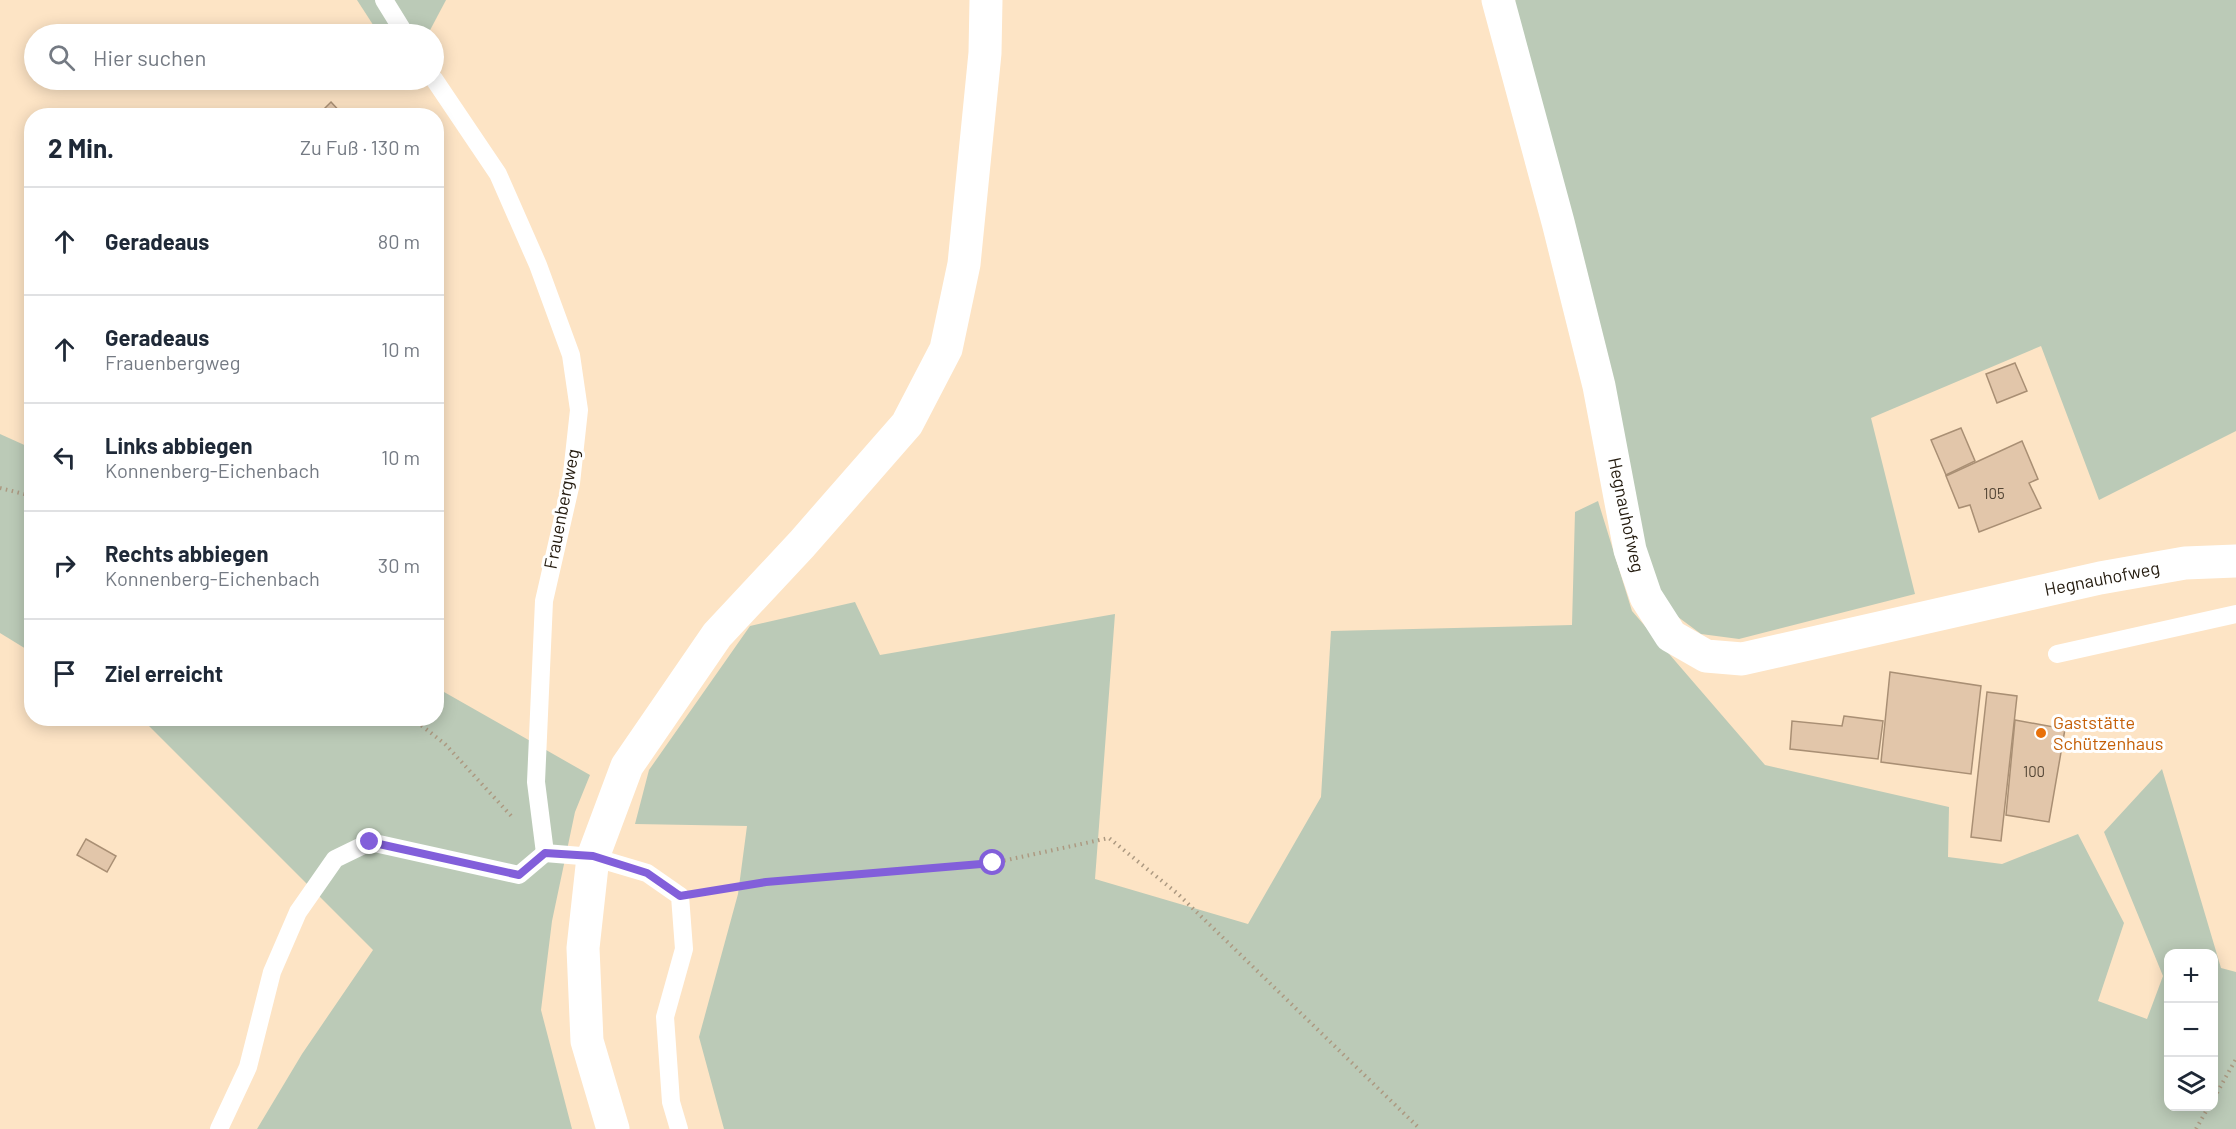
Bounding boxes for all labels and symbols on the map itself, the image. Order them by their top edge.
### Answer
street label: Frauenbergweg [539,447,583,571]
street label: Hegnauhofweg [1604,455,1650,574]
house number: 105 [1983,484,2005,502]
street label: Hegnauhofweg [2042,556,2161,600]
place label: Gaststätte Schützenhaus [2053,711,2163,754]
marker: Gaststätte Schützenhaus [2034,726,2048,740]
house number: 100 [2023,762,2045,780]
route end [356,828,382,854]
route start [979,849,1005,875]

